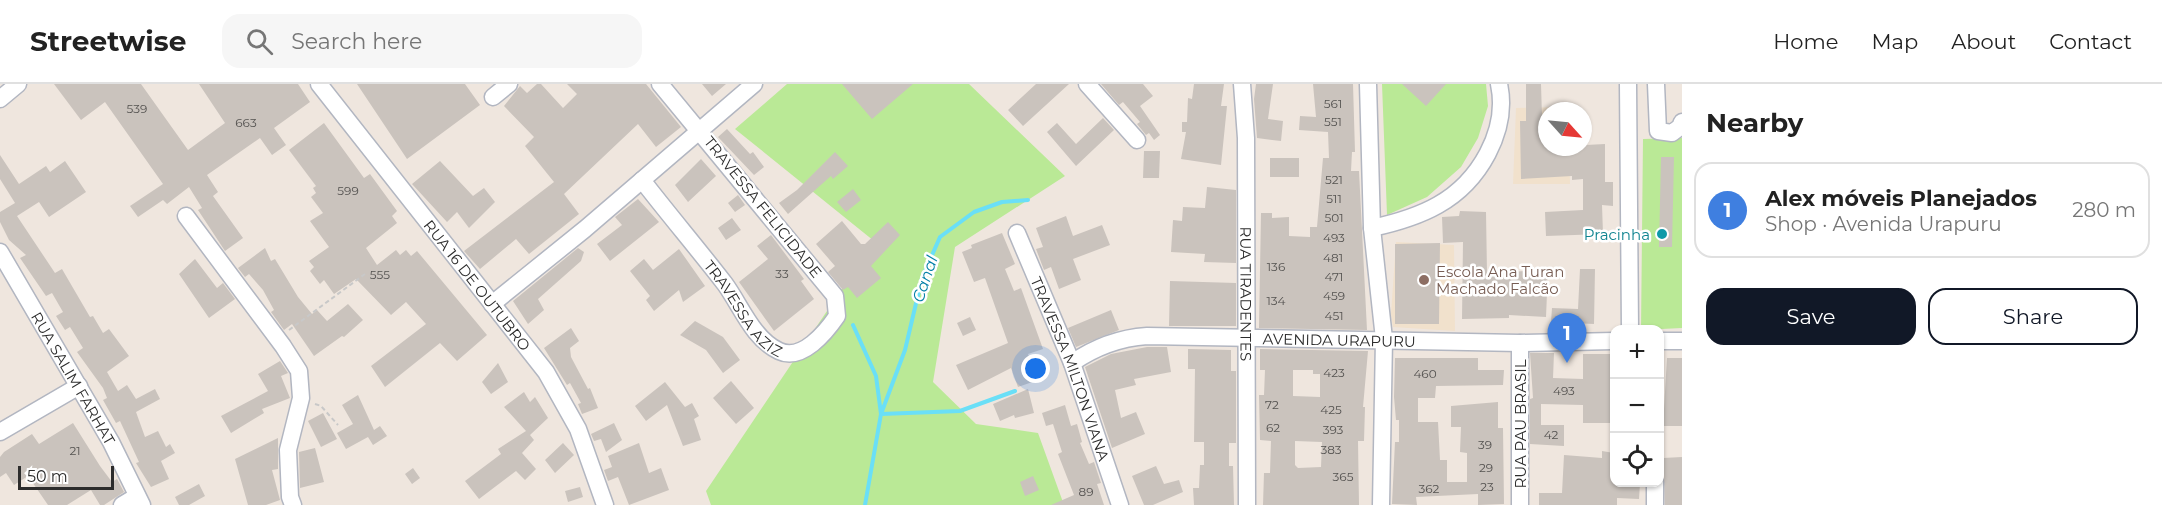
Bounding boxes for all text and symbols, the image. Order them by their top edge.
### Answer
search box [222,14,642,68]
text: Streetwise [30,24,186,58]
icon: search [243,25,276,58]
text: Search here [291,28,422,55]
text: Home [1773,29,1838,54]
text: Map [1871,29,1918,54]
text: About [1951,29,2016,54]
text: Contact [2049,29,2132,54]
house number: 561 [1324,96,1342,111]
house number: 539 [127,101,147,116]
north arrow [1538,102,1592,156]
text: Nearby [1706,107,1803,139]
house number: 551 [1324,114,1342,129]
house number: 663 [235,115,257,130]
street label: TRAVESSA FELICIDADE [700,132,826,282]
house number: 521 [1325,172,1343,187]
house number: 599 [337,183,359,198]
text: Alex móveis Planejados [1765,185,2037,212]
house number: 511 [1326,191,1342,206]
text: 1 [1724,198,1731,222]
text: 280 m [2072,198,2136,222]
house number: 501 [1324,210,1344,225]
text: Shop · Avenida Urapuru [1765,212,2002,236]
street label: RUA 16 DE OUTUBRO [420,216,535,354]
place label: Pracinha [1584,225,1650,244]
street label: RUA TIRADENTES [1237,227,1256,361]
marker: Pracinha [1655,227,1669,241]
house number: 493 [1323,230,1345,245]
house number: 481 [1323,250,1343,265]
water label: Canal [908,253,942,305]
street label: TRAVESSA AZIZ [700,256,786,361]
house number: 136 [1267,259,1285,274]
place label: Escola Ana Turan Machado Falcão [1436,262,1564,298]
house number: 33 [775,266,789,281]
house number: 555 [370,267,390,282]
house number: 471 [1325,269,1343,284]
marker: Escola Ana Turan Machado Falcão [1417,273,1431,287]
street label: TRAVESSA MILTON VIANA [1027,274,1114,463]
house number: 459 [1323,288,1345,303]
button: Save [1706,288,1916,345]
button: Share [1928,288,2138,345]
house number: 134 [1266,293,1286,308]
street label: RUA SALIM FARHAT [27,308,120,448]
house number: 451 [1324,308,1344,323]
pin: 1 [1548,314,1586,363]
map controls [1610,325,1664,487]
button: + [1610,325,1664,379]
street label: AVENIDA URAPURU [1263,329,1416,351]
your location [1021,354,1050,383]
street label: RUA PAU BRASIL [1511,359,1530,489]
house number: 423 [1323,365,1345,380]
house number: 460 [1413,366,1437,381]
button: − [1610,379,1664,433]
house number: 493 [1553,383,1575,398]
house number: 72 [1265,397,1279,412]
house number: 425 [1320,402,1342,417]
house number: 62 [1266,420,1280,435]
house number: 393 [1323,422,1344,437]
house number: 42 [1544,427,1559,442]
button: locate [1610,433,1664,487]
house number: 39 [1478,437,1492,452]
house number: 383 [1320,442,1342,457]
house number: 21 [69,443,81,458]
house number: 29 [1479,460,1493,475]
scale bar [18,463,114,490]
text: 50 m [27,467,68,486]
house number: 365 [1333,469,1354,484]
house number: 23 [1480,479,1494,494]
house number: 362 [1419,481,1440,496]
house number: 89 [1079,484,1093,499]

